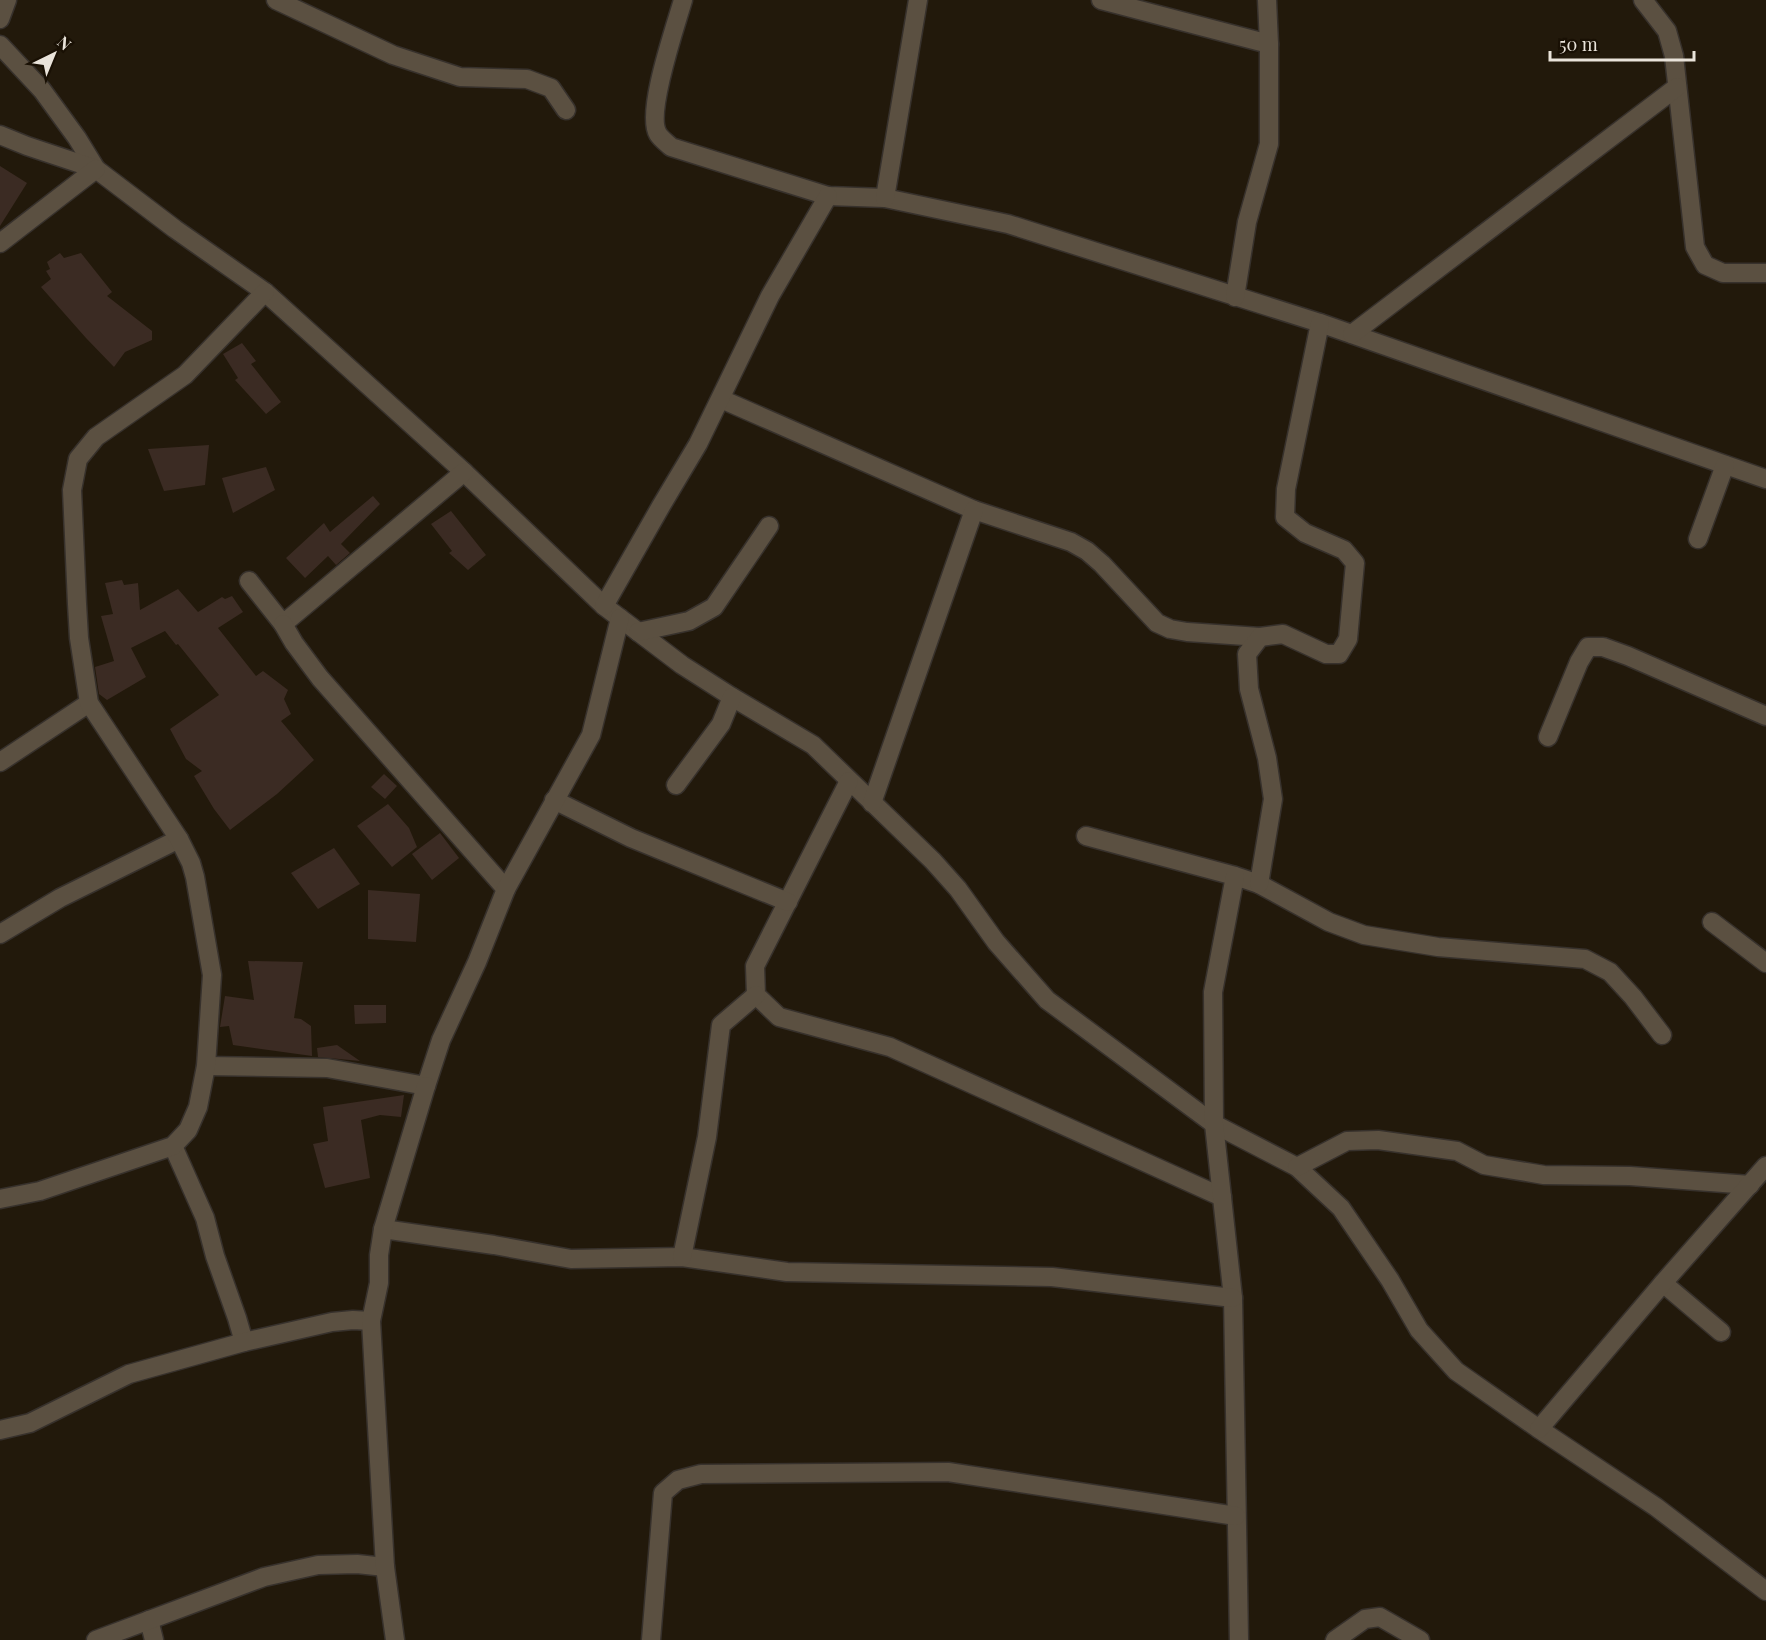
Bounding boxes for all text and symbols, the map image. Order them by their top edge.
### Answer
north arrow [24,24,84,84]
scale bar [1550,24,1694,62]
text: N [53,31,76,55]
text: 50 m [1559,32,1598,56]

